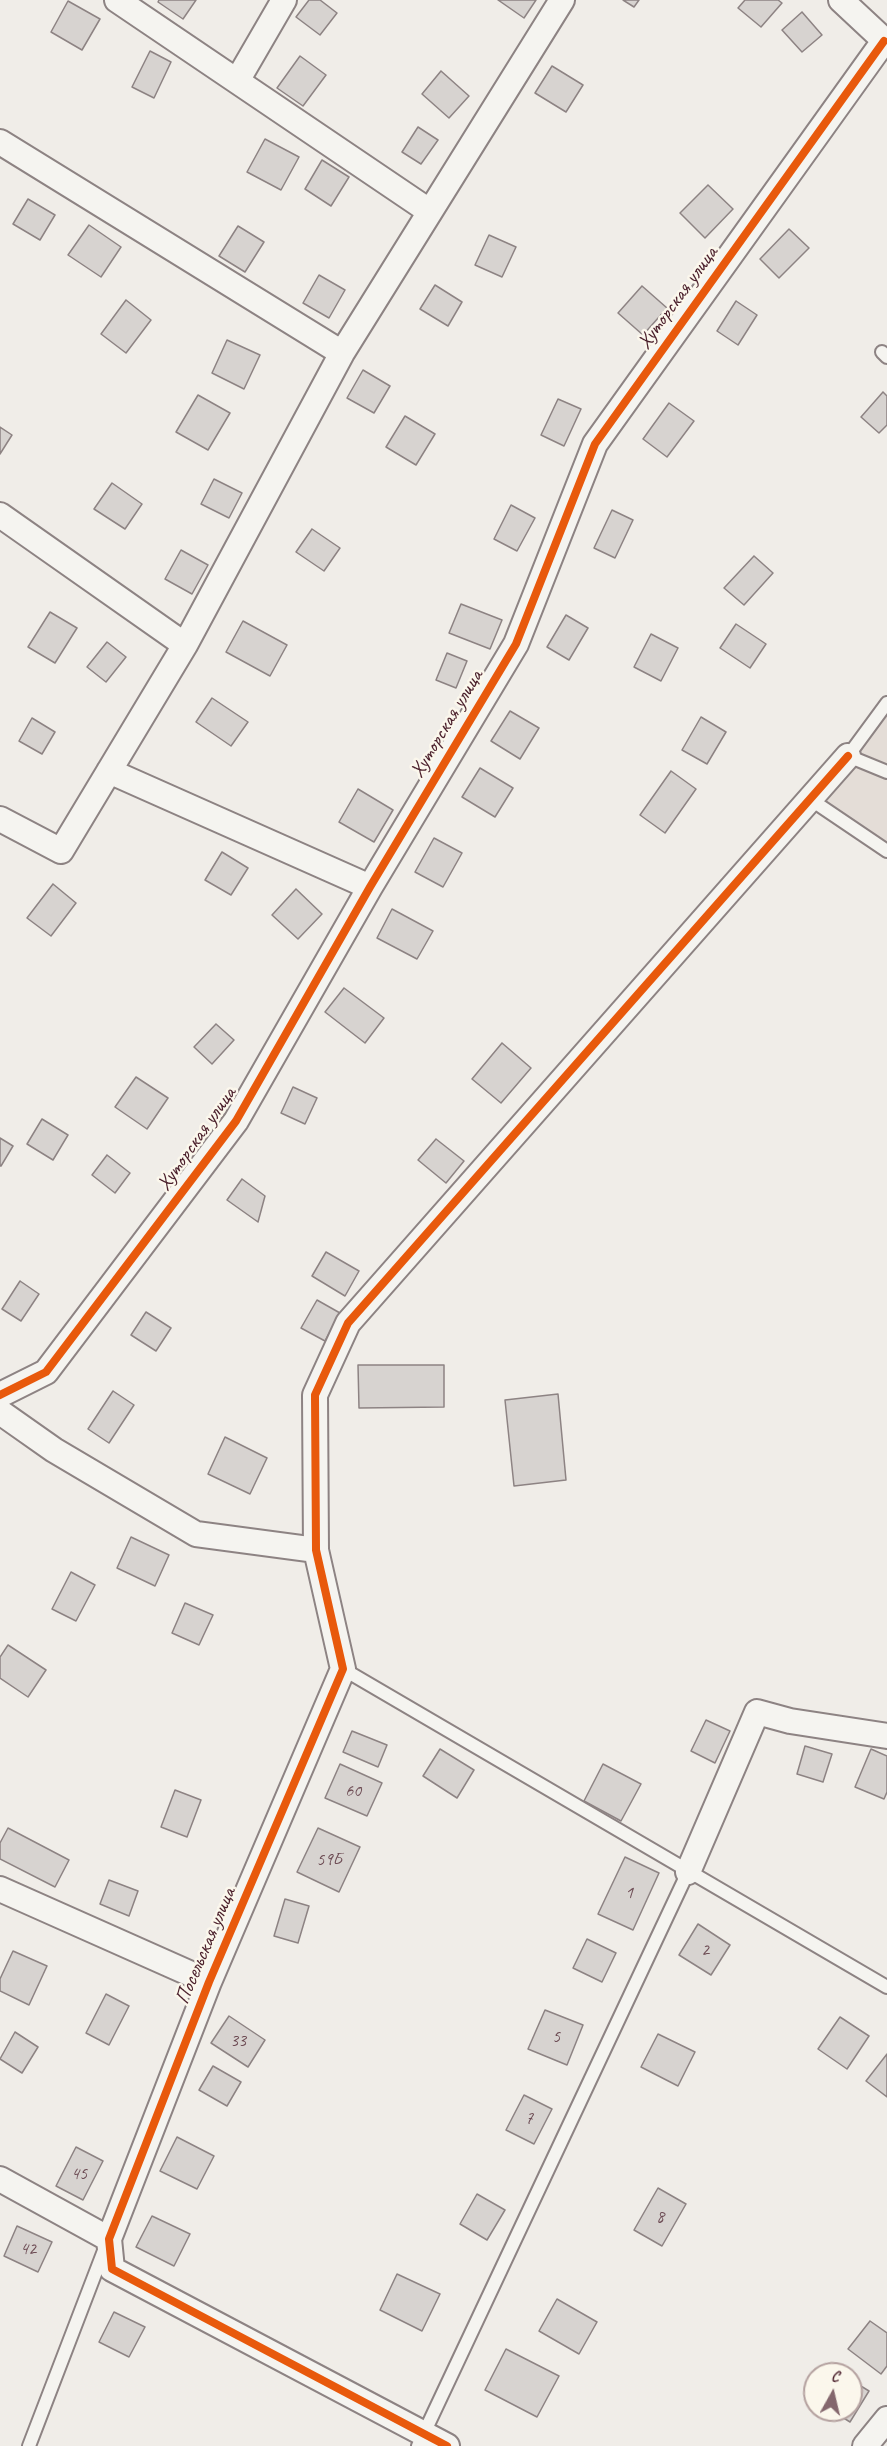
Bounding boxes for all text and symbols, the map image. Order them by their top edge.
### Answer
street label: Хуторская улица [632,242,724,354]
street label: Хуторская улица [405,666,489,782]
street label: Хуторская улица [152,1082,242,1196]
house number: 60 [345,1780,361,1802]
house number: 59Б [316,1849,342,1871]
house number: 1 [625,1882,633,1904]
street label: Посельская улица [170,1884,242,2008]
house number: 2 [701,1939,709,1961]
house number: 5 [552,2026,560,2048]
house number: 33 [230,2030,246,2052]
house number: 7 [525,2108,533,2130]
house number: 45 [71,2163,87,2185]
house number: 8 [656,2206,664,2228]
house number: 42 [20,2238,36,2260]
north arrow [803,2362,863,2422]
text: С [830,2366,841,2387]

